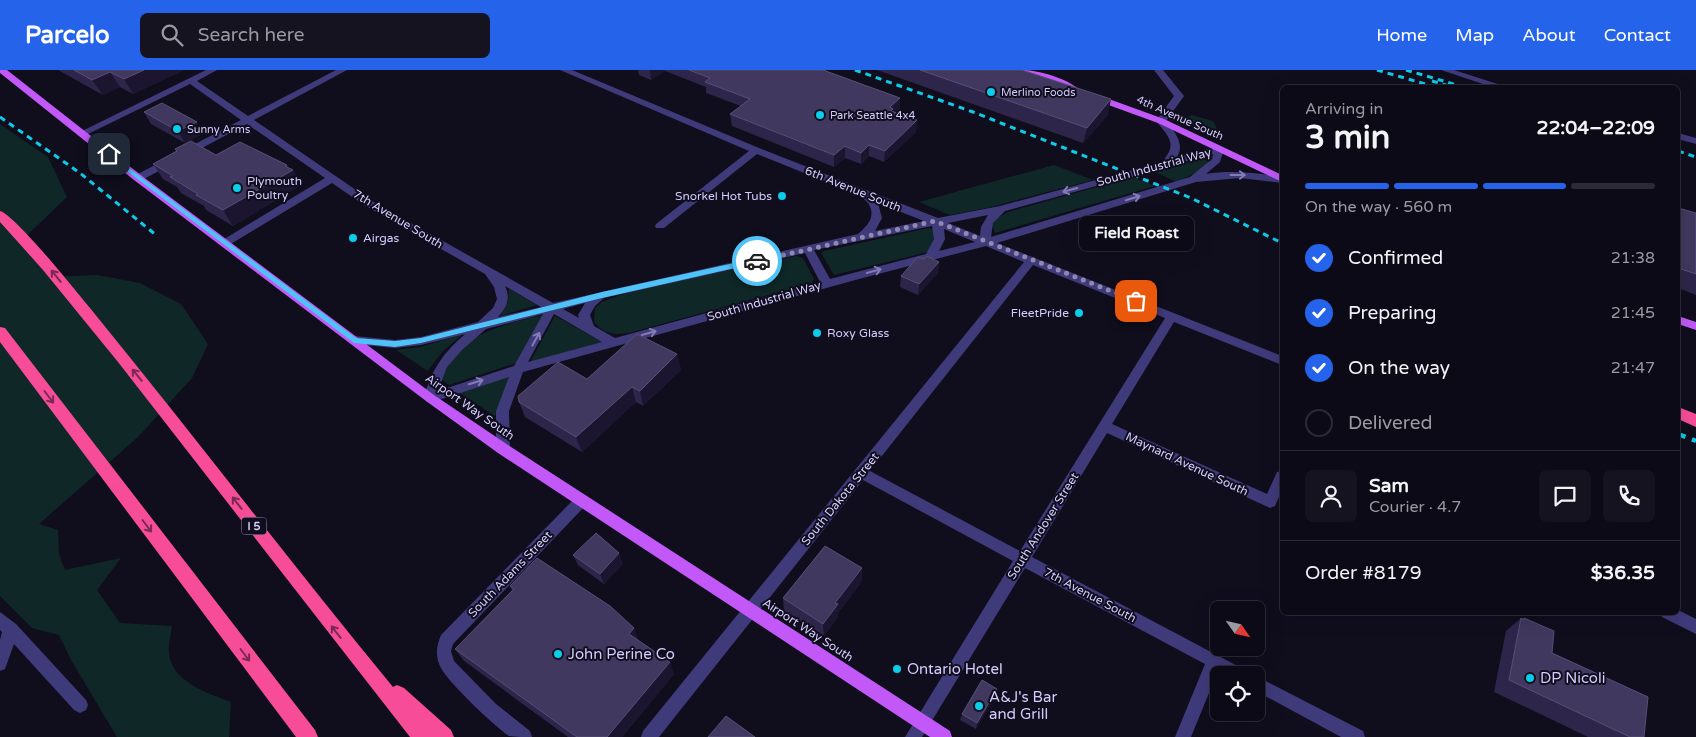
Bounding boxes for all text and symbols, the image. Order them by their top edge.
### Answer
search box [140,13,490,58]
text: Parcelo [25,21,110,50]
icon: search [158,21,186,49]
text: Search here [198,24,305,46]
text: Home [1376,24,1427,46]
text: Map [1455,24,1494,46]
text: About [1522,24,1576,46]
text: Contact [1604,24,1671,46]
marker: Merlino Foods [985,86,997,98]
place label: Merlino Foods [1001,86,1075,99]
street label: 4th Avenue South [1134,93,1226,143]
text: Arriving in [1305,99,1383,119]
marker: Park Seattle 4x4 [814,109,826,121]
place label: Park Seattle 4x4 [830,109,915,122]
text: 22:04–22:09 [1536,117,1655,139]
text: 3 min [1305,119,1390,157]
marker: Sunny Arms [171,123,183,135]
place label: Sunny Arms [187,123,250,136]
pin [88,133,130,175]
icon: home [95,140,123,168]
street label: South Industrial Way [1095,145,1213,189]
street label: 6th Avenue South [803,163,903,215]
one-way arrow [1230,170,1246,180]
place label: Plymouth Poultry [247,174,302,202]
marker: Plymouth Poultry [231,182,243,194]
one-way arrow [1063,185,1079,195]
street label: 7th Avenue South [350,187,446,251]
place label: Snorkel Hot Tubs [675,189,772,203]
marker: Snorkel Hot Tubs [776,190,788,202]
one-way arrow [1124,192,1140,202]
text: On the way · 560 m [1305,197,1452,217]
callout: Field Roast [1078,216,1194,251]
text: Field Roast [1094,223,1179,243]
place label: Airgas [363,231,400,245]
marker: Airgas [347,232,359,244]
courier [732,236,782,286]
icon: check [1305,244,1333,272]
icon: car [743,247,771,275]
text: Confirmed [1348,247,1443,269]
text: 21:38 [1611,248,1655,268]
one-way arrow [865,266,881,275]
one-way arrow [51,269,62,282]
street label: South Industrial Way [705,278,823,324]
pin [1115,280,1157,322]
icon: bag [1122,287,1150,315]
icon: check [1305,299,1333,327]
text: Preparing [1348,302,1437,324]
text: 21:45 [1611,303,1655,323]
place label: FleetPride [1011,306,1069,320]
marker: FleetPride [1073,307,1085,319]
place label: Roxy Glass [827,326,890,340]
marker: Roxy Glass [811,327,823,339]
one-way arrow [641,328,657,338]
one-way arrow [531,332,541,346]
icon: check [1305,354,1333,382]
text: On the way [1348,357,1450,379]
text: 21:47 [1611,358,1655,378]
one-way arrow [131,369,142,382]
street label: Airport Way South [423,371,517,443]
one-way arrow [468,377,484,387]
one-way arrow [44,390,54,404]
text: Delivered [1348,412,1433,434]
street label: Maynard Avenue South [1123,429,1251,499]
street label: South Dakota Street [798,450,882,548]
street label: South Andover Street [1004,470,1082,582]
button: person [1305,470,1357,522]
button: chat [1539,470,1591,522]
button: phone [1603,470,1655,522]
text: Sam [1369,475,1409,497]
one-way arrow [231,497,242,510]
text: Courier · 4.7 [1369,497,1461,517]
road number: I 5 [242,518,266,534]
one-way arrow [142,519,152,533]
street label: South Adams Street [465,528,555,620]
text: Order #8179 [1305,562,1422,584]
text: $36.35 [1591,562,1655,584]
street label: 7th Avenue South [1041,565,1139,625]
street label: Airport Way South [760,595,856,665]
north arrow [1210,601,1265,656]
map controls [1210,601,1265,721]
one-way arrow [331,625,341,639]
place label: John Perine Co [568,645,675,663]
one-way arrow [240,648,251,661]
marker: John Perine Co [552,648,564,660]
place label: Ontario Hotel [907,660,1003,678]
marker: Ontario Hotel [891,663,903,675]
button: locate [1210,666,1265,721]
place label: DP Nicoli [1540,669,1605,687]
marker: DP Nicoli [1524,672,1536,684]
place label: A&J's Bar and Grill [989,688,1057,723]
marker: A&J's Bar and Grill [973,700,985,712]

